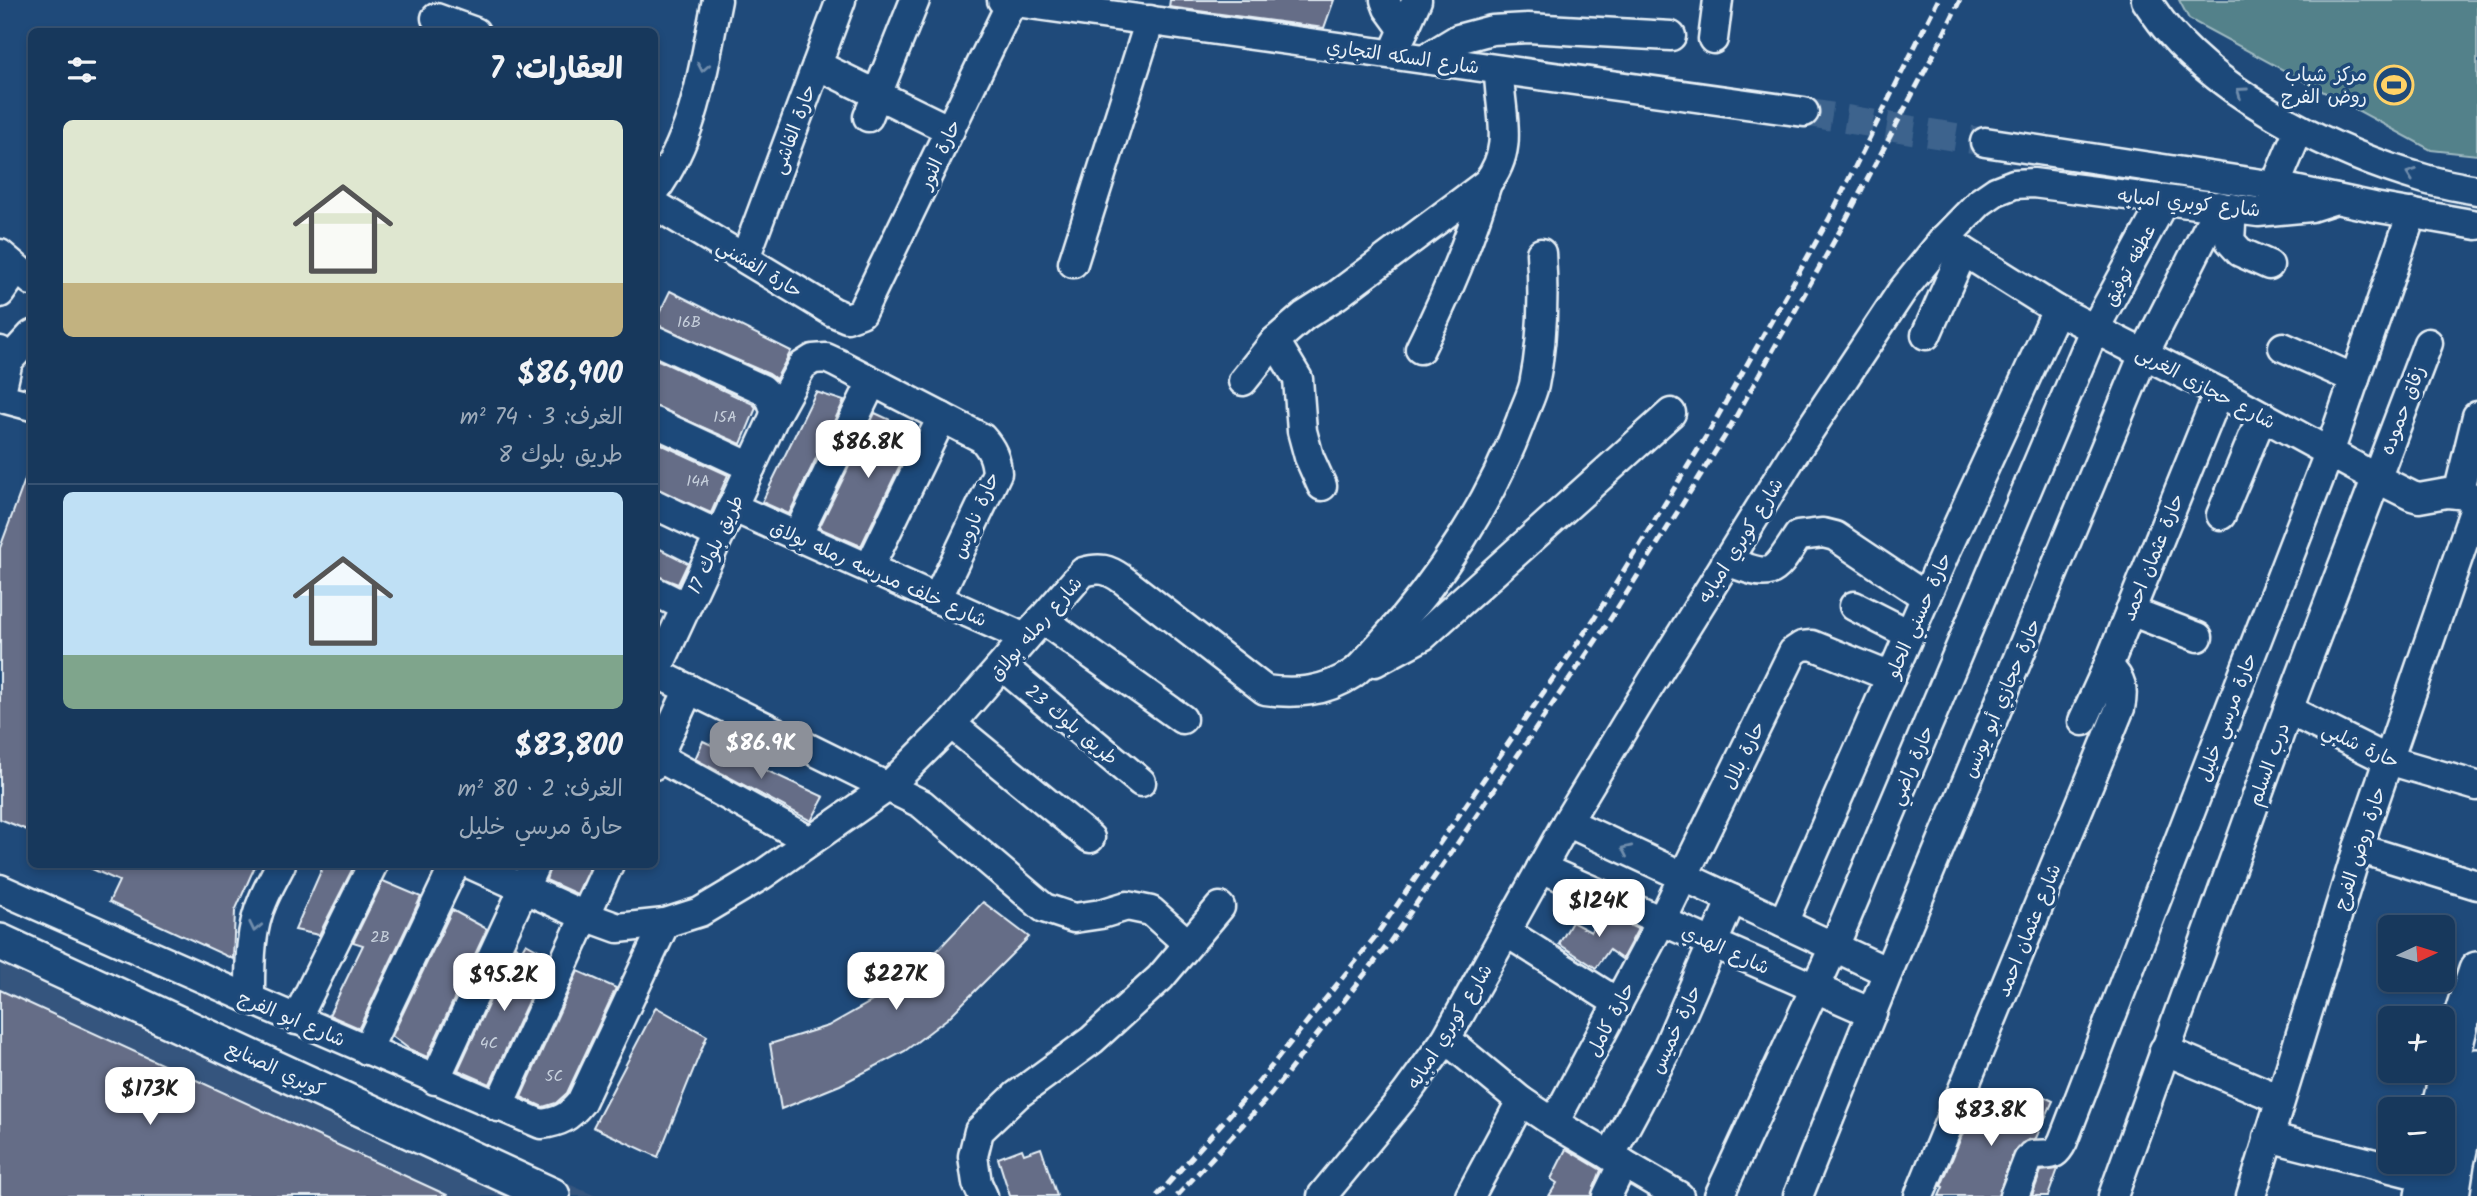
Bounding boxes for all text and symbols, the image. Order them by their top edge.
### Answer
street label: شارع السكه التجاري [1324,32,1481,84]
text: العقارات: 7 [489,46,623,94]
icon: filters [63,51,101,89]
one-way arrow [697,61,712,73]
place label: مركز شباب روض الفرج [2281,61,2367,113]
sports icon: مركز شباب روض الفرج [2373,64,2415,106]
street label: حارة الفاشى [765,80,825,179]
one-way arrow [2236,88,2249,100]
street label: حارة النور [911,115,970,196]
icon: home [280,166,406,292]
one-way arrow [2405,168,2417,182]
street label: شارع كوبري امبابه [2116,182,2262,226]
street label: عطفه توفيق [2097,219,2165,312]
street label: حارة الفشني [710,232,808,307]
house number: 16B [677,310,701,335]
street label: شارع حجازى الغربى [2130,339,2280,438]
text: $86,900 [517,351,623,399]
street label: زقاق حموده [2373,362,2435,460]
text: الغرف: 3 · 74 m² [460,400,623,436]
house number: 15A [713,405,737,430]
pin: $86.8K [811,420,925,480]
text: $86.8K [832,425,904,461]
text: طريق بلوك 8 [498,438,623,474]
street label: حارة ناروس [945,468,1009,564]
house number: 14A [686,469,710,494]
street label: شارع كوبري امبابه [1691,472,1792,610]
street label: حارة عثمان احمد [2115,489,2193,626]
street label: طريق بلوك 17 [681,490,753,599]
street label: شارع خلف مدرسه رمله بولاق [765,513,991,636]
icon: home [280,538,406,664]
street label: حارة حسني الحلو [1878,548,1961,684]
street label: شارع رمله بولاق [982,570,1091,688]
street label: حارة حجازي أبو يونس [1956,614,2050,783]
street label: حارة مرسي خليل [2190,649,2266,786]
street label: طريق بلوك 23 [1018,678,1124,774]
street label: حارة شلبي [2317,716,2404,778]
street label: حارة بلال [1715,717,1774,795]
street label: درب السلم [2241,719,2299,811]
street label: حارة راضي [1883,721,1943,810]
pin: $86.9K [704,722,818,781]
text: $83,800 [515,723,623,771]
text: $86.9K [726,726,796,762]
text: الغرف: 2 · 80 m² [458,772,623,808]
street label: حارة روض الفرج [2327,783,2395,914]
text: حارة مرسي خليل [459,810,623,846]
one-way arrow [1621,844,1633,858]
street label: شارع عثمان احمد [1989,860,2070,1002]
pin: $124K [1550,880,1648,939]
text: $124K [1569,884,1629,920]
north arrow [2378,915,2455,992]
map controls [2378,915,2455,1174]
street label: شارع الهدي [1676,918,1774,984]
one-way arrow [248,921,263,933]
house number: 2B [370,925,390,950]
pin: $227K [847,953,945,1012]
pin: $95.2K [447,954,561,1013]
text: $227K [863,957,929,993]
text: $95.2K [469,958,539,994]
street label: شارع كوبري امبابه [1400,958,1501,1096]
street label: حارة كامل [1580,977,1644,1063]
street label: حارة خميس [1643,980,1710,1079]
street label: شارع ابو الفرج [233,984,350,1056]
button: + [2378,1006,2455,1083]
house number: 4C [480,1031,498,1056]
street label: كوبري الصنايع [221,1034,330,1106]
house number: 5C [545,1064,563,1089]
pin: $173K [101,1068,199,1127]
text: $173K [121,1072,179,1108]
pin: $83.8K [1934,1088,2048,1148]
text: $83.8K [1955,1093,2027,1129]
button: − [2378,1097,2455,1174]

